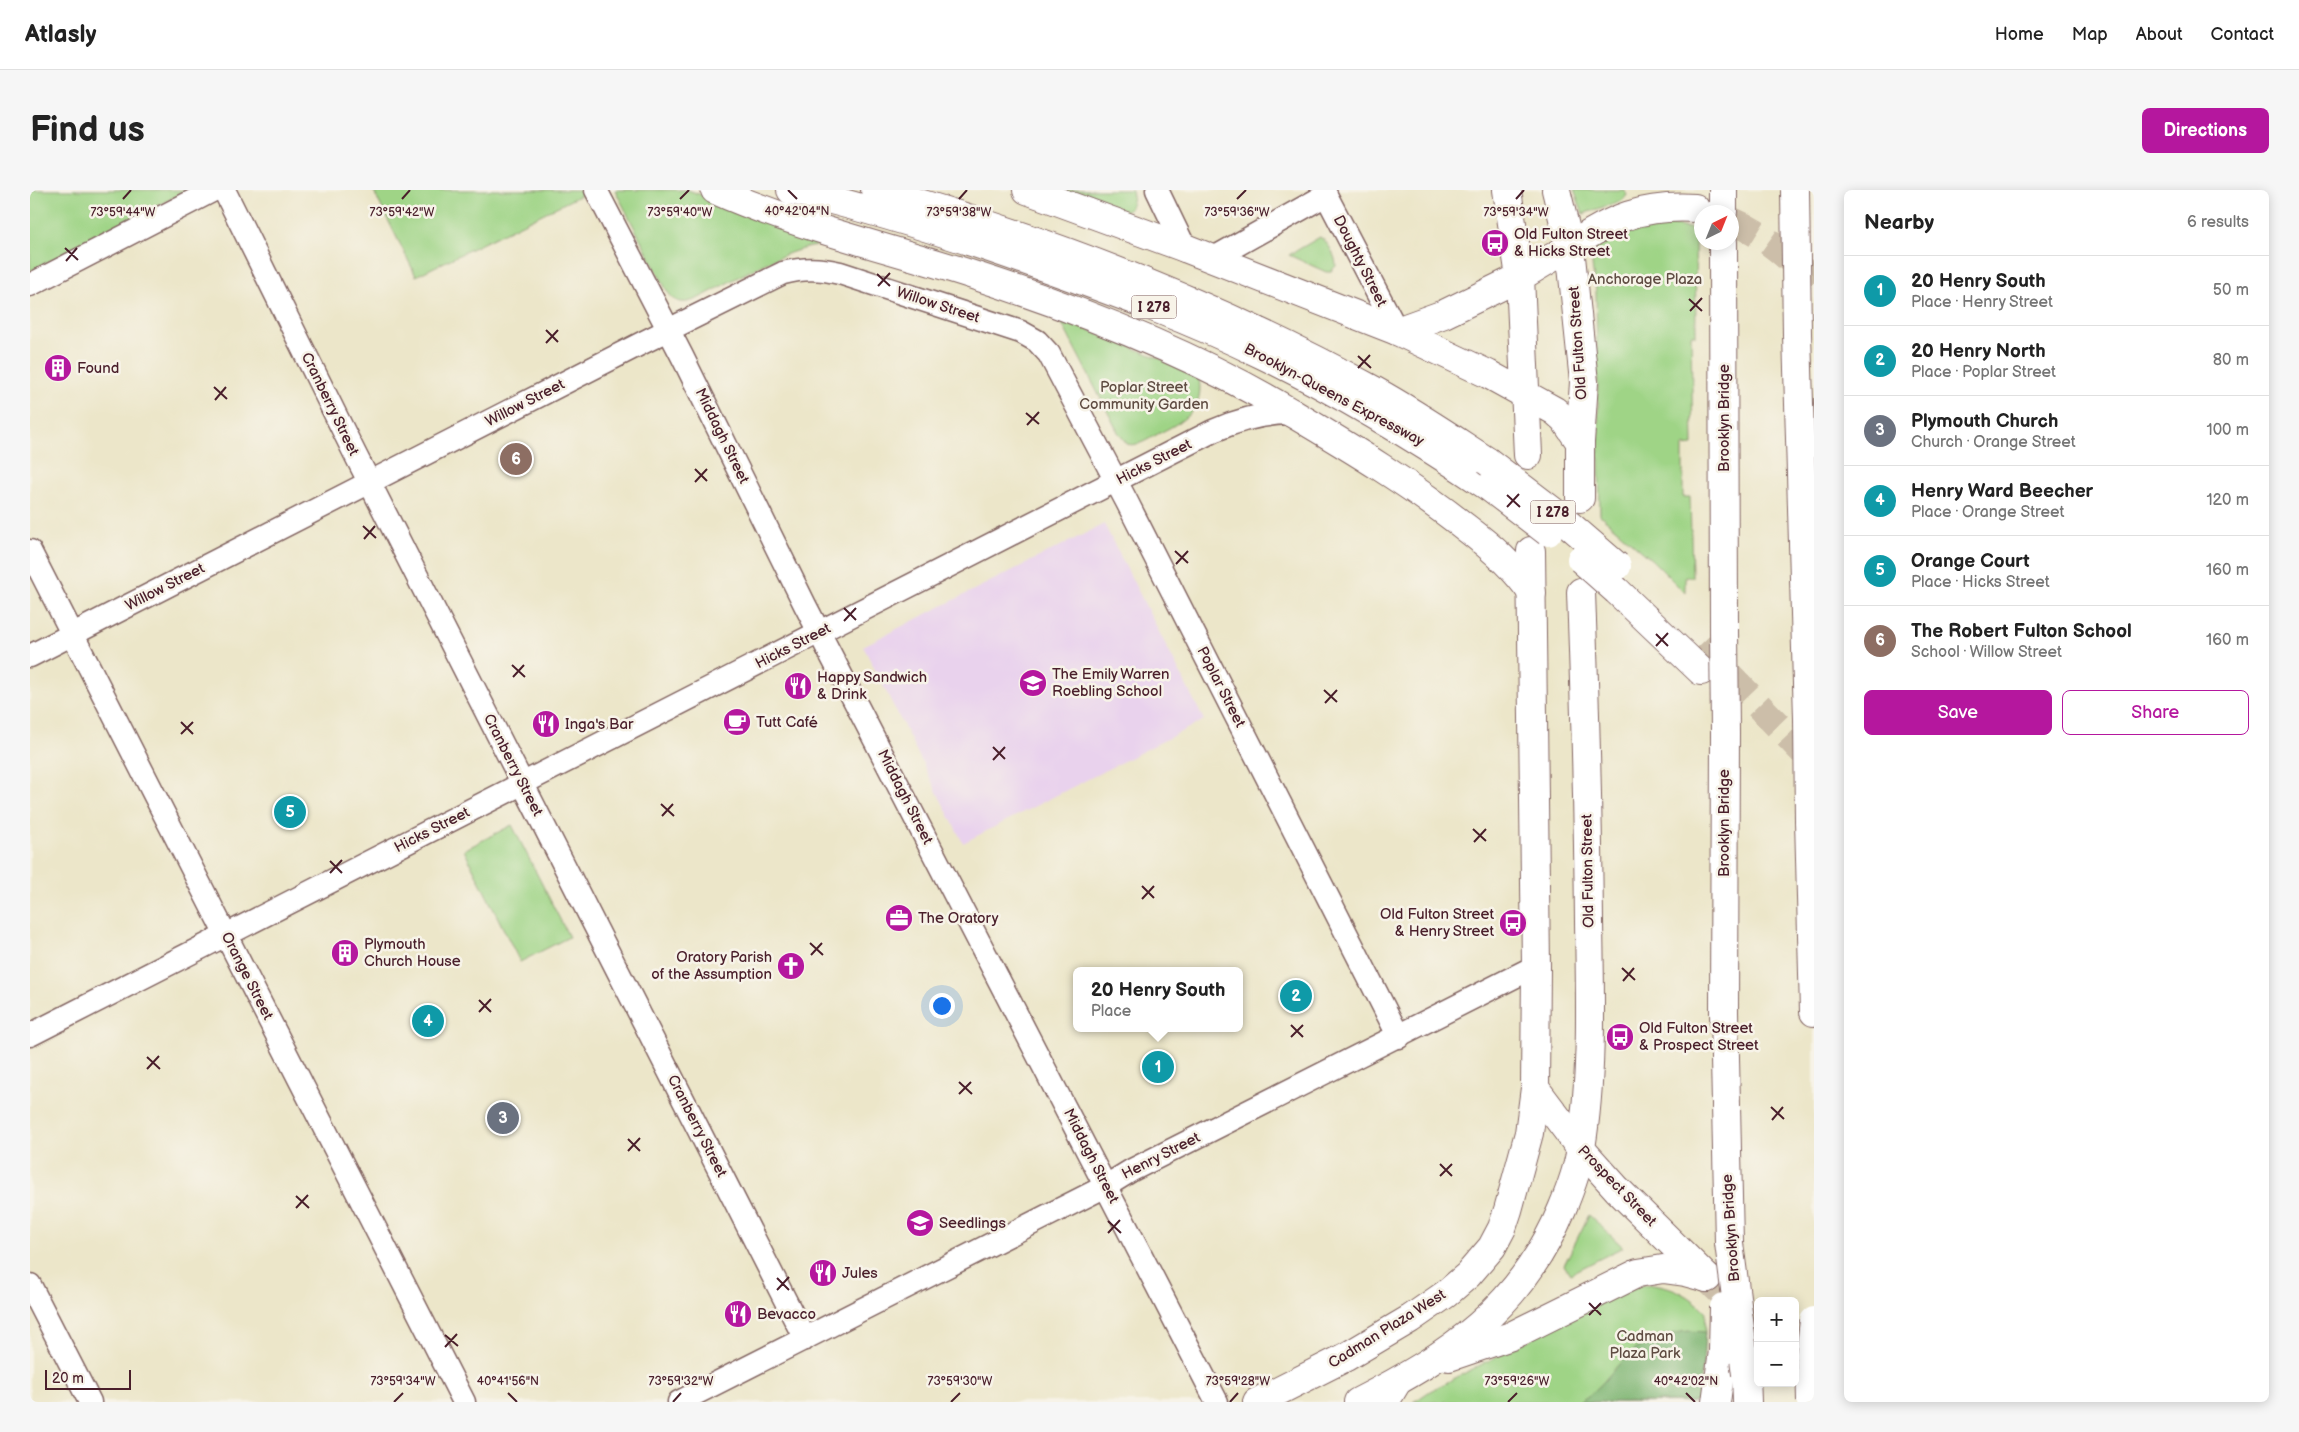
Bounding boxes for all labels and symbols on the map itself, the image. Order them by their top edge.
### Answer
text: 40°42'04"N [765,204,829,219]
text: 73°59'44"W [90,205,156,220]
text: 73°59'42"W [370,205,435,220]
text: 73°59'40"W [648,205,712,220]
text: 73°59'38"W [927,205,991,220]
text: 73°59'36"W [1204,205,1270,220]
text: 73°59'34"W [1483,205,1549,220]
north arrow [1694,205,1739,250]
street label: Doughty Street [1329,212,1391,310]
place label: Old Fulton Street & Hicks Street [1514,225,1628,261]
bus stop icon: Old Fulton Street & Hicks Street [1480,228,1510,258]
park label: Anchorage Plaza [1588,270,1702,289]
street label: Willow Street [894,283,982,328]
street label: Old Fulton Street [1565,285,1591,400]
road number: I 278 [1132,295,1176,318]
street label: Brooklyn-Queens Expressway [1241,339,1427,451]
street label: Cranberry Street [297,349,363,459]
building icon: Found [43,353,73,383]
place label: Found [77,359,119,378]
street label: Brooklyn Bridge [1715,364,1734,472]
street label: Willow Street [482,375,568,431]
park label: Poplar Street Community Garden [1079,378,1209,414]
street label: Middagh Street [691,385,754,487]
street label: Hicks Street [1113,435,1195,489]
pin: 6 [500,440,532,478]
road number: I 278 [1530,501,1576,524]
street label: Willow Street [122,559,208,615]
street label: Hicks Street [752,619,834,673]
street label: Poplar Street [1193,643,1250,731]
place label: The Emily Warren Roebling School [1052,665,1169,701]
place label: Happy Sandwich & Drink [817,668,927,704]
school or university icon: The Emily Warren Roebling School [1018,668,1048,698]
restaurant icon: Happy Sandwich & Drink [783,671,813,701]
cafe icon: Tutt Café [722,707,752,737]
restaurant icon: Inga's Bar [531,709,561,739]
street label: Cranberry Street [479,711,547,820]
place label: Tutt Café [756,713,818,732]
place label: Inga's Bar [565,715,634,734]
street label: Middagh Street [873,746,937,848]
street label: Brooklyn Bridge [1715,769,1734,877]
pin: 5 [274,793,306,831]
street label: Hicks Street [391,803,473,857]
street label: Old Fulton Street [1578,814,1598,928]
office icon: The Oratory [884,903,914,933]
place label: Old Fulton Street & Henry Street [1380,905,1494,941]
bus stop icon: Old Fulton Street & Henry Street [1498,908,1528,938]
place label: The Oratory [918,909,999,928]
street label: Orange Street [217,929,277,1023]
place label: Plymouth Church House [364,935,461,971]
building icon: Plymouth Church House [330,938,360,968]
place label: Oratory Parish of the Assumption [651,948,772,984]
church icon: Oratory Parish of the Assumption [776,951,806,981]
pin: 2 [1280,977,1312,1015]
your location [929,993,955,1019]
pin: 4 [412,1002,444,1040]
place label: Old Fulton Street & Prospect Street [1639,1019,1759,1055]
bus stop icon: Old Fulton Street & Prospect Street [1605,1022,1635,1052]
pin: 1 [1142,1048,1174,1086]
street label: Cranberry Street [663,1072,731,1181]
pin: 3 [487,1099,519,1137]
street label: Middagh Street [1059,1105,1123,1207]
street label: Henry Street [1119,1128,1204,1184]
street label: Prospect Street [1573,1141,1661,1231]
street label: Brooklyn Bridge [1718,1173,1744,1282]
school or university icon: Seedlings [905,1208,935,1238]
place label: Seedlings [939,1214,1006,1233]
restaurant icon: Jules [808,1258,838,1288]
place label: Jules [842,1264,878,1283]
street label: Cadman Plaza West [1325,1285,1450,1373]
restaurant icon: Bevacco [723,1299,753,1329]
place label: Bevacco [757,1305,816,1324]
park label: Cadman Plaza Park [1610,1327,1681,1363]
scale bar [45,1367,131,1390]
text: 73°59'34"W [370,1374,436,1389]
text: 40°41'56"N [477,1374,539,1389]
text: 73°59'32"W [649,1374,714,1389]
text: 73°59'30"W [928,1374,993,1389]
text: 73°59'28"W [1206,1374,1270,1389]
text: 73°59'26"W [1485,1374,1550,1389]
text: 40°42'02"N [1654,1374,1718,1389]

